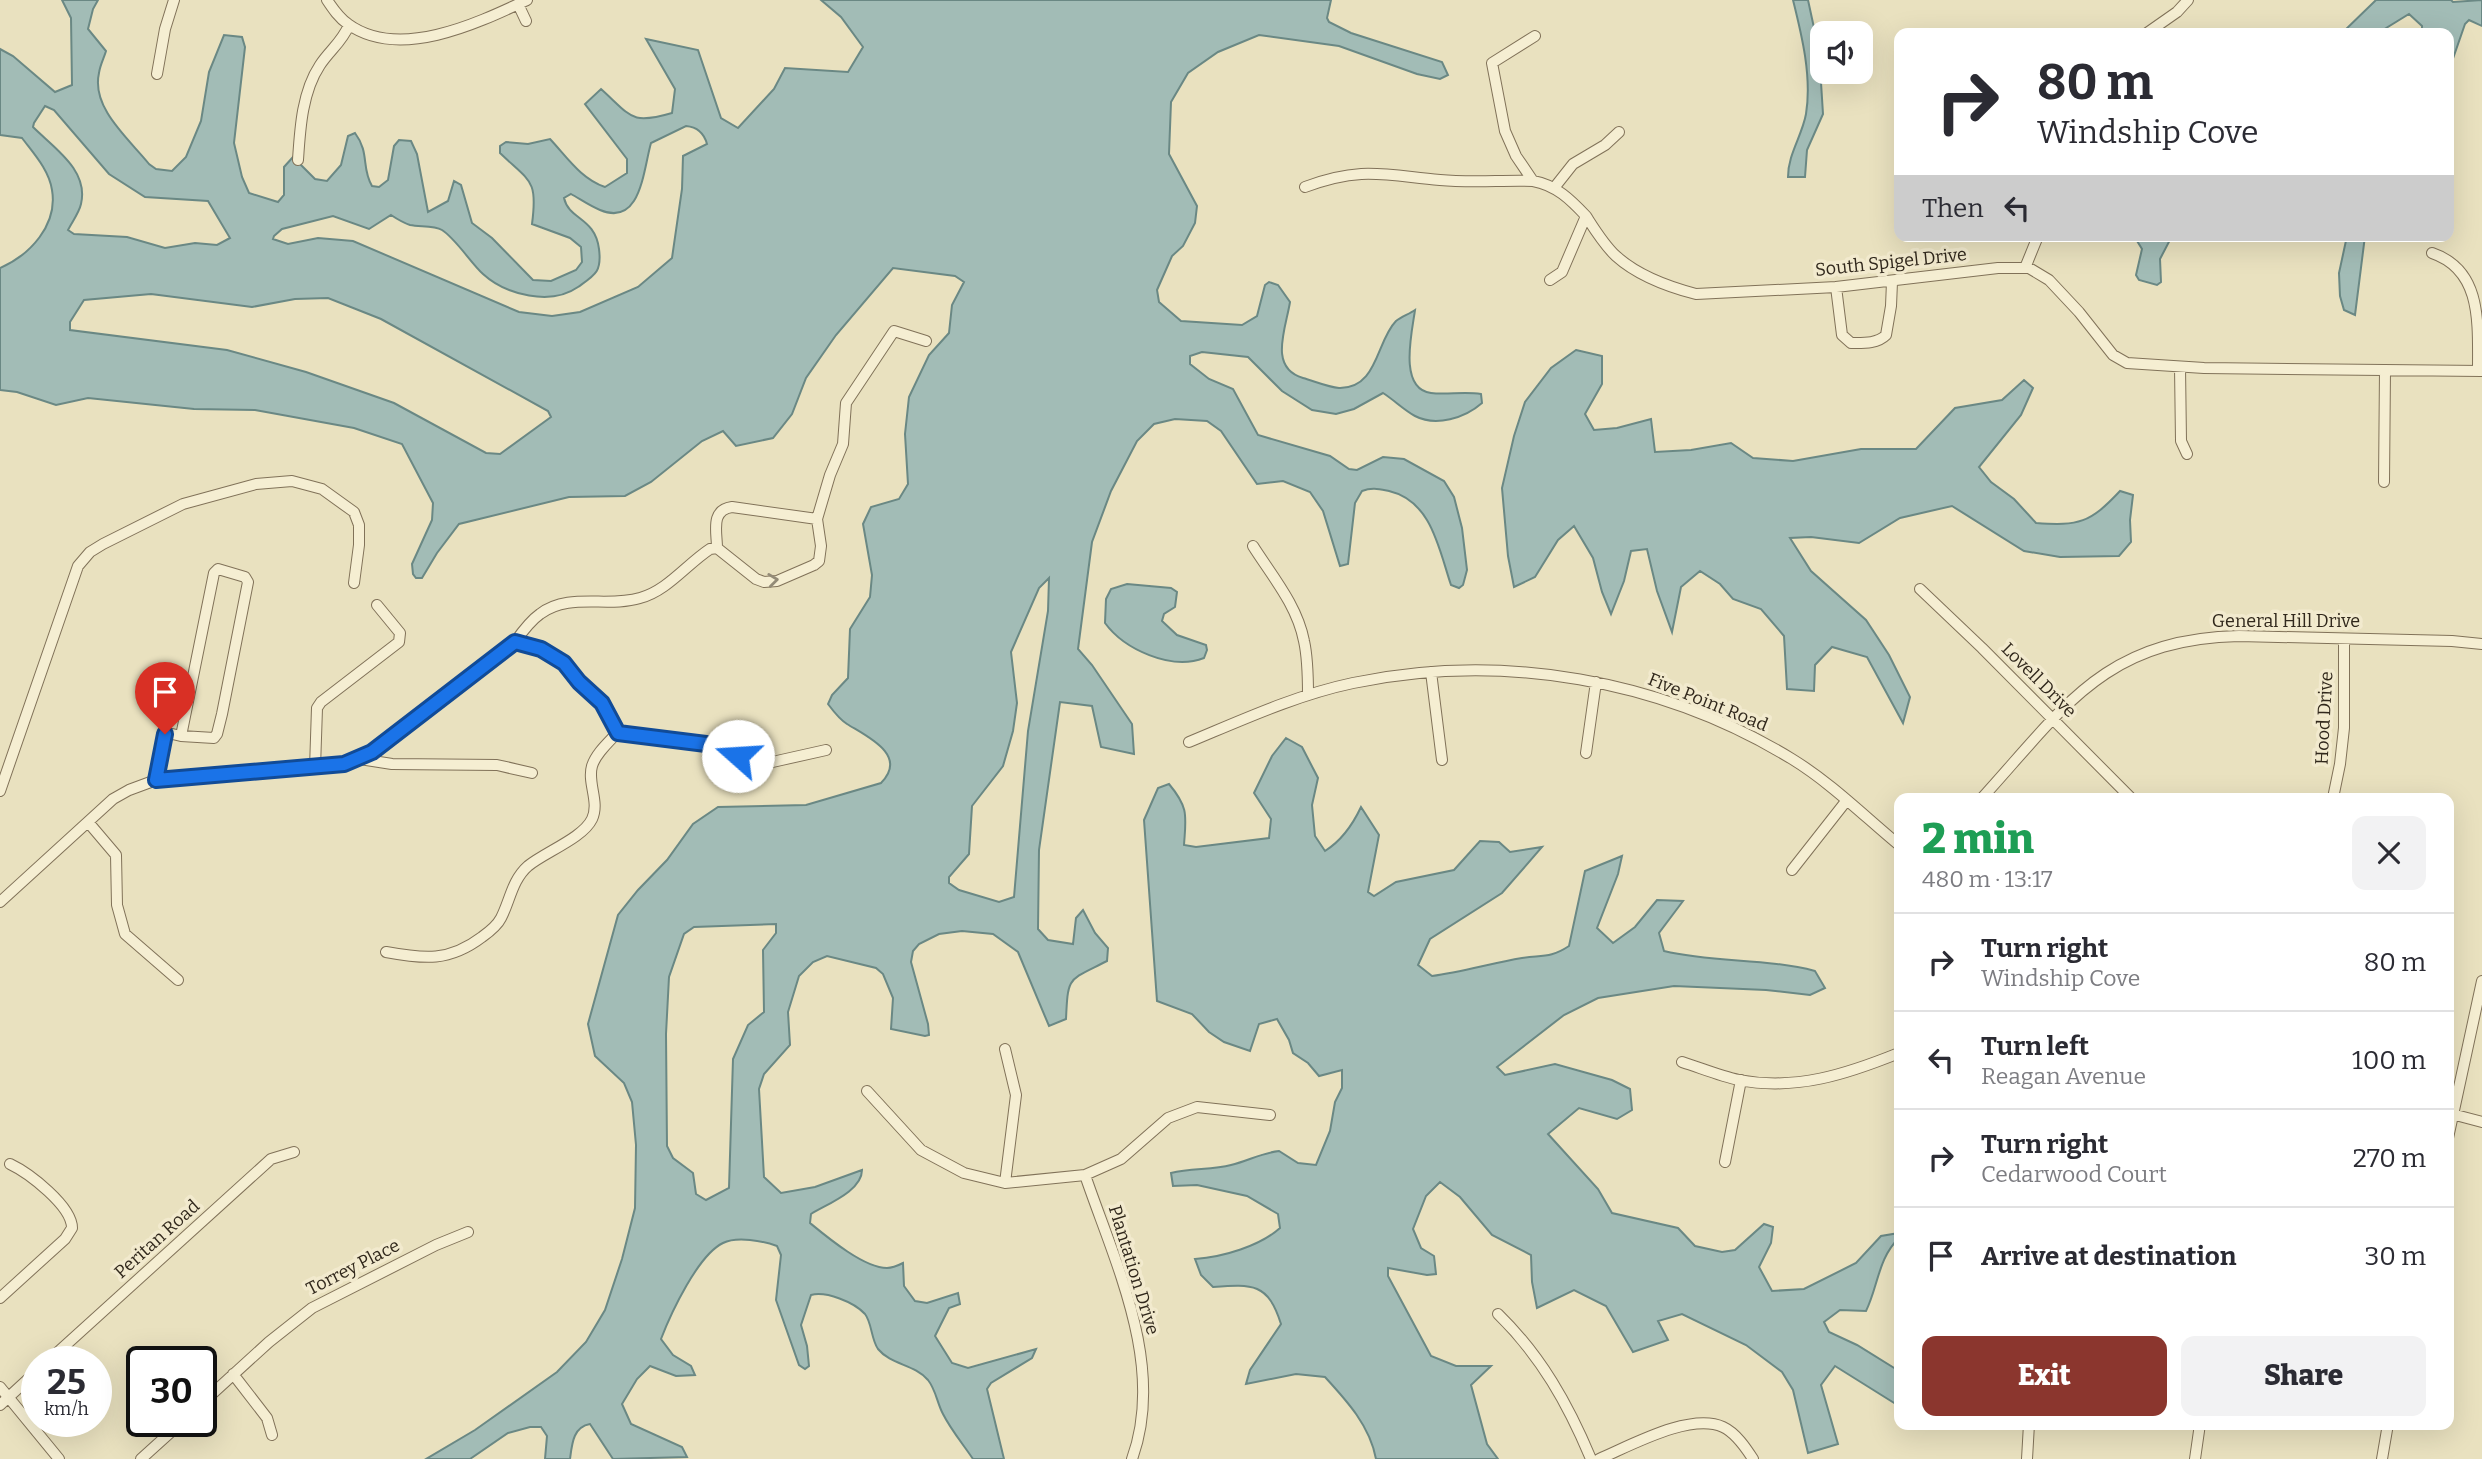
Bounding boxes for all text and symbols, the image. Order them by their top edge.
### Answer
map controls [1810,21,1873,84]
button: sound [1810,21,1873,84]
text: 80 m [2037,53,2153,112]
icon: right [1922,56,2013,147]
text: Windship Cove [2037,113,2259,151]
icon: left [1998,189,2036,227]
text: Then [1922,193,1984,224]
street label: South Spigel Drive [1814,243,1968,281]
one-way arrow [767,572,779,587]
street label: General Hill Drive [2212,610,2360,632]
street label: Lovell Drive [1997,638,2081,722]
pin [135,662,195,734]
street label: Five Point Road [1645,668,1771,736]
street label: Hood Drive [2311,671,2337,765]
icon: arrive [146,673,184,711]
position arrow [701,719,775,793]
text: 2 min [1922,814,2034,864]
button: close [2352,816,2426,890]
text: 480 m · 13:17 [1922,865,2053,893]
text: Turn right [1981,933,2108,964]
icon: right [1922,943,1960,981]
text: 80 m [2364,947,2426,978]
text: Windship Cove [1981,964,2140,992]
text: Turn left [1981,1031,2089,1062]
icon: left [1922,1041,1960,1079]
text: 100 m [2352,1045,2426,1076]
text: Reagan Avenue [1981,1062,2146,1090]
text: Turn right [1981,1129,2108,1160]
icon: right [1922,1139,1960,1177]
text: 270 m [2353,1143,2426,1174]
text: Cedarwood Court [1981,1160,2167,1188]
street label: Peritan Road [110,1195,204,1283]
street label: Plantation Drive [1104,1202,1164,1338]
street label: Torrey Place [303,1234,403,1300]
icon: arrive [1922,1237,1960,1275]
text: Arrive at destination [1981,1241,2236,1272]
text: 30 m [2365,1241,2426,1272]
button: Exit [1922,1336,2167,1416]
button: Share [2181,1336,2426,1416]
speed limit sign: 30 [126,1346,217,1437]
text: 25 [47,1361,86,1403]
text: km/h [44,1398,89,1420]

